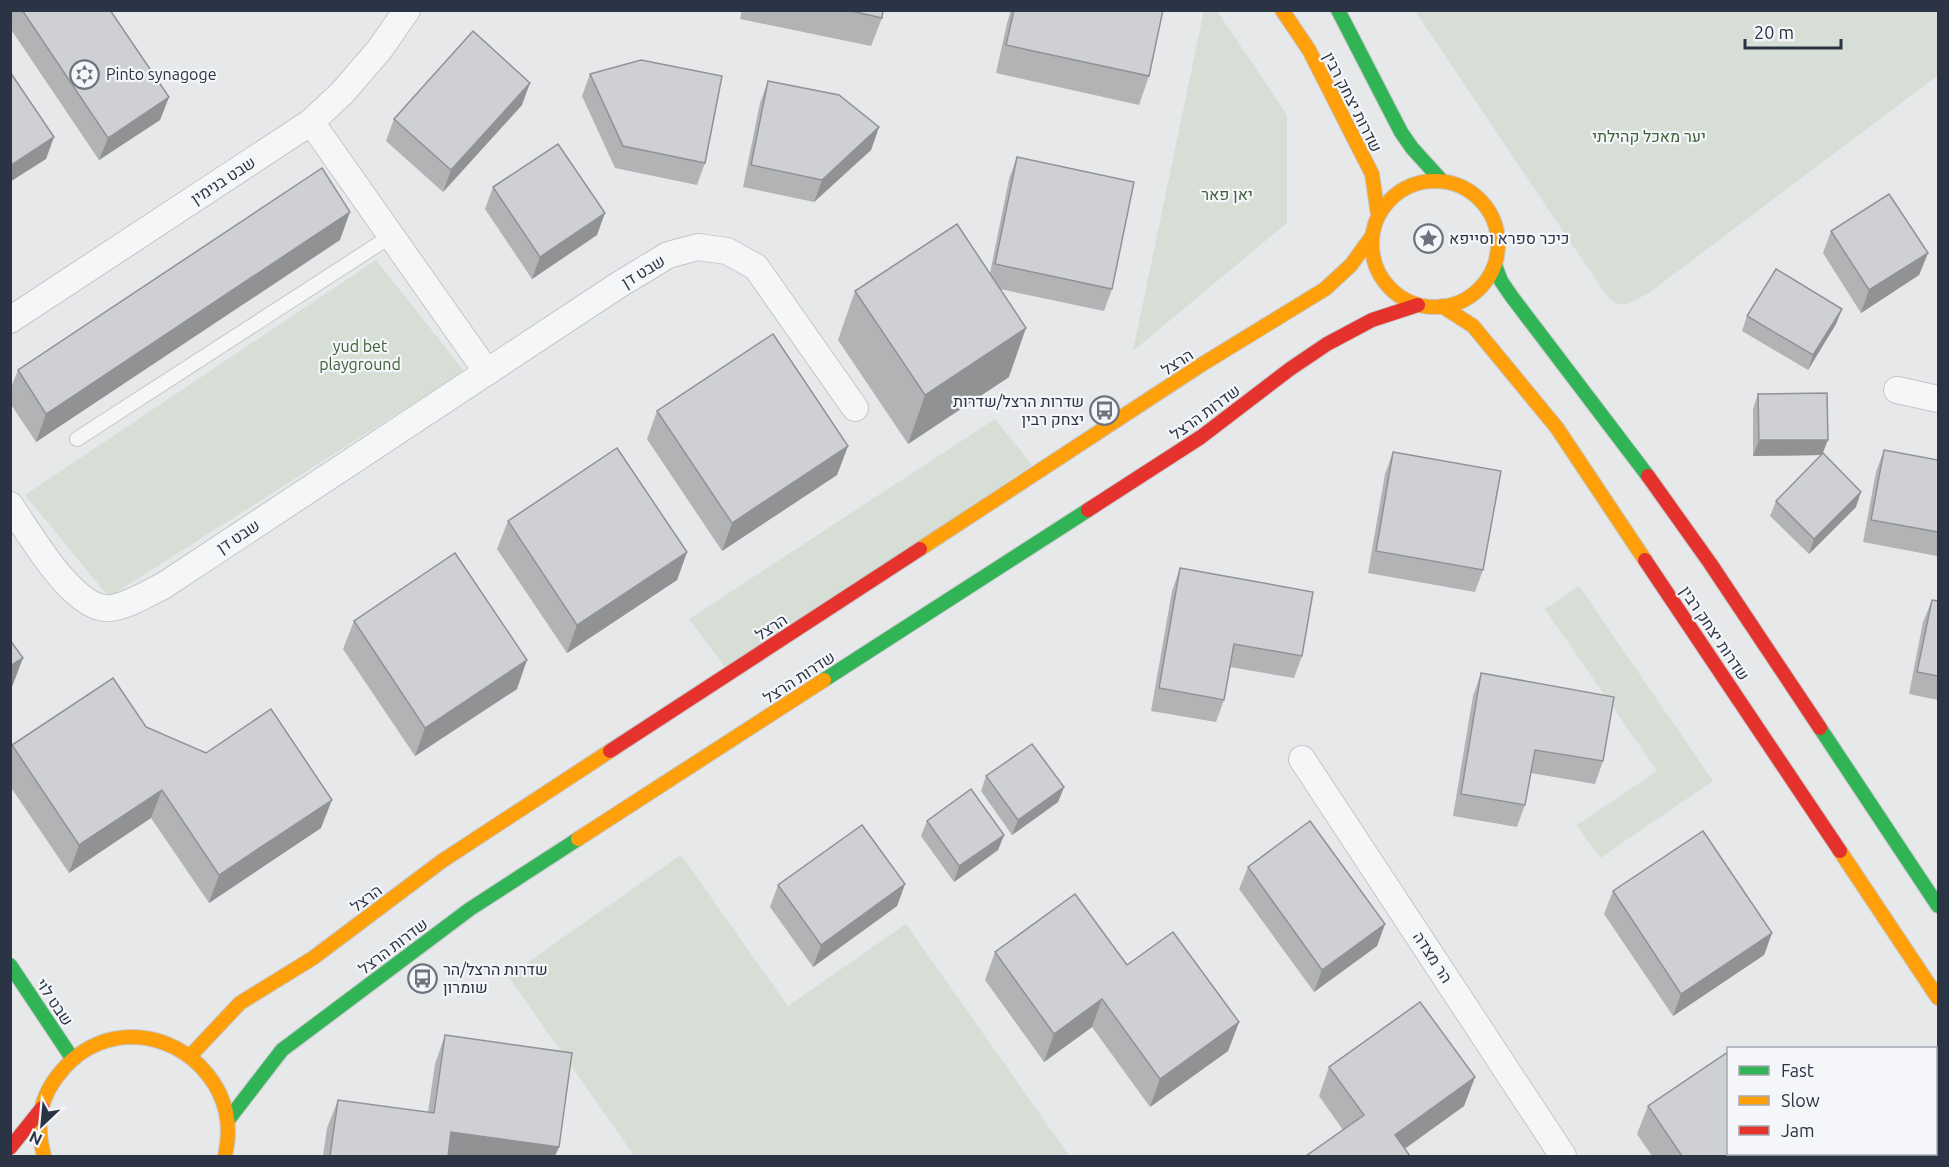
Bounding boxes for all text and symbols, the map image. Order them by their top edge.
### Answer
scale bar [1745,12,1841,50]
text: 20 m [1754,22,1794,42]
street label: שדרות יצחק רבין [1320,49,1386,155]
synagogue icon: Pinto synagoge [69,58,101,90]
place label: Pinto synagoge [106,65,216,83]
park label: יער מאכל קהילתי [1592,127,1706,145]
street label: שבט בנימין [187,152,259,208]
park label: יאן פאר [1201,185,1253,203]
place icon: כיכר ספרא וסייפא [1412,222,1444,254]
place label: כיכר ספרא וסייפא [1449,229,1569,247]
street label: שבט דן [618,251,668,291]
park label: yud bet playground [319,337,401,373]
street label: הרצל [1158,345,1196,379]
street label: שדרות הרצל [1167,381,1243,443]
place label: שדרות הרצל/שדרות יצחק רבין [953,392,1084,428]
bus stop icon: שדרות הרצל/שדרות יצחק רבין [1089,394,1121,426]
street label: שבט דן [213,515,263,557]
street label: שדרות יצחק רבין [1677,582,1753,684]
street label: הרצל [752,610,790,644]
street label: שדרות הרצל [760,647,838,707]
street label: הרצל [347,881,385,915]
street label: שדרות הרצל [355,914,431,978]
street label: הר מצדה [1410,928,1456,986]
place label: שדרות הרצל/הר שומרון [443,960,548,996]
bus stop icon: שדרות הרצל/הר שומרון [406,962,438,994]
street label: שבט לוי [33,975,77,1029]
legend [1727,1047,1937,1155]
text: Fast [1781,1060,1814,1080]
text: Slow [1781,1090,1820,1110]
north arrow [12,1095,72,1155]
text: Jam [1781,1120,1815,1140]
text: N [26,1128,45,1149]

